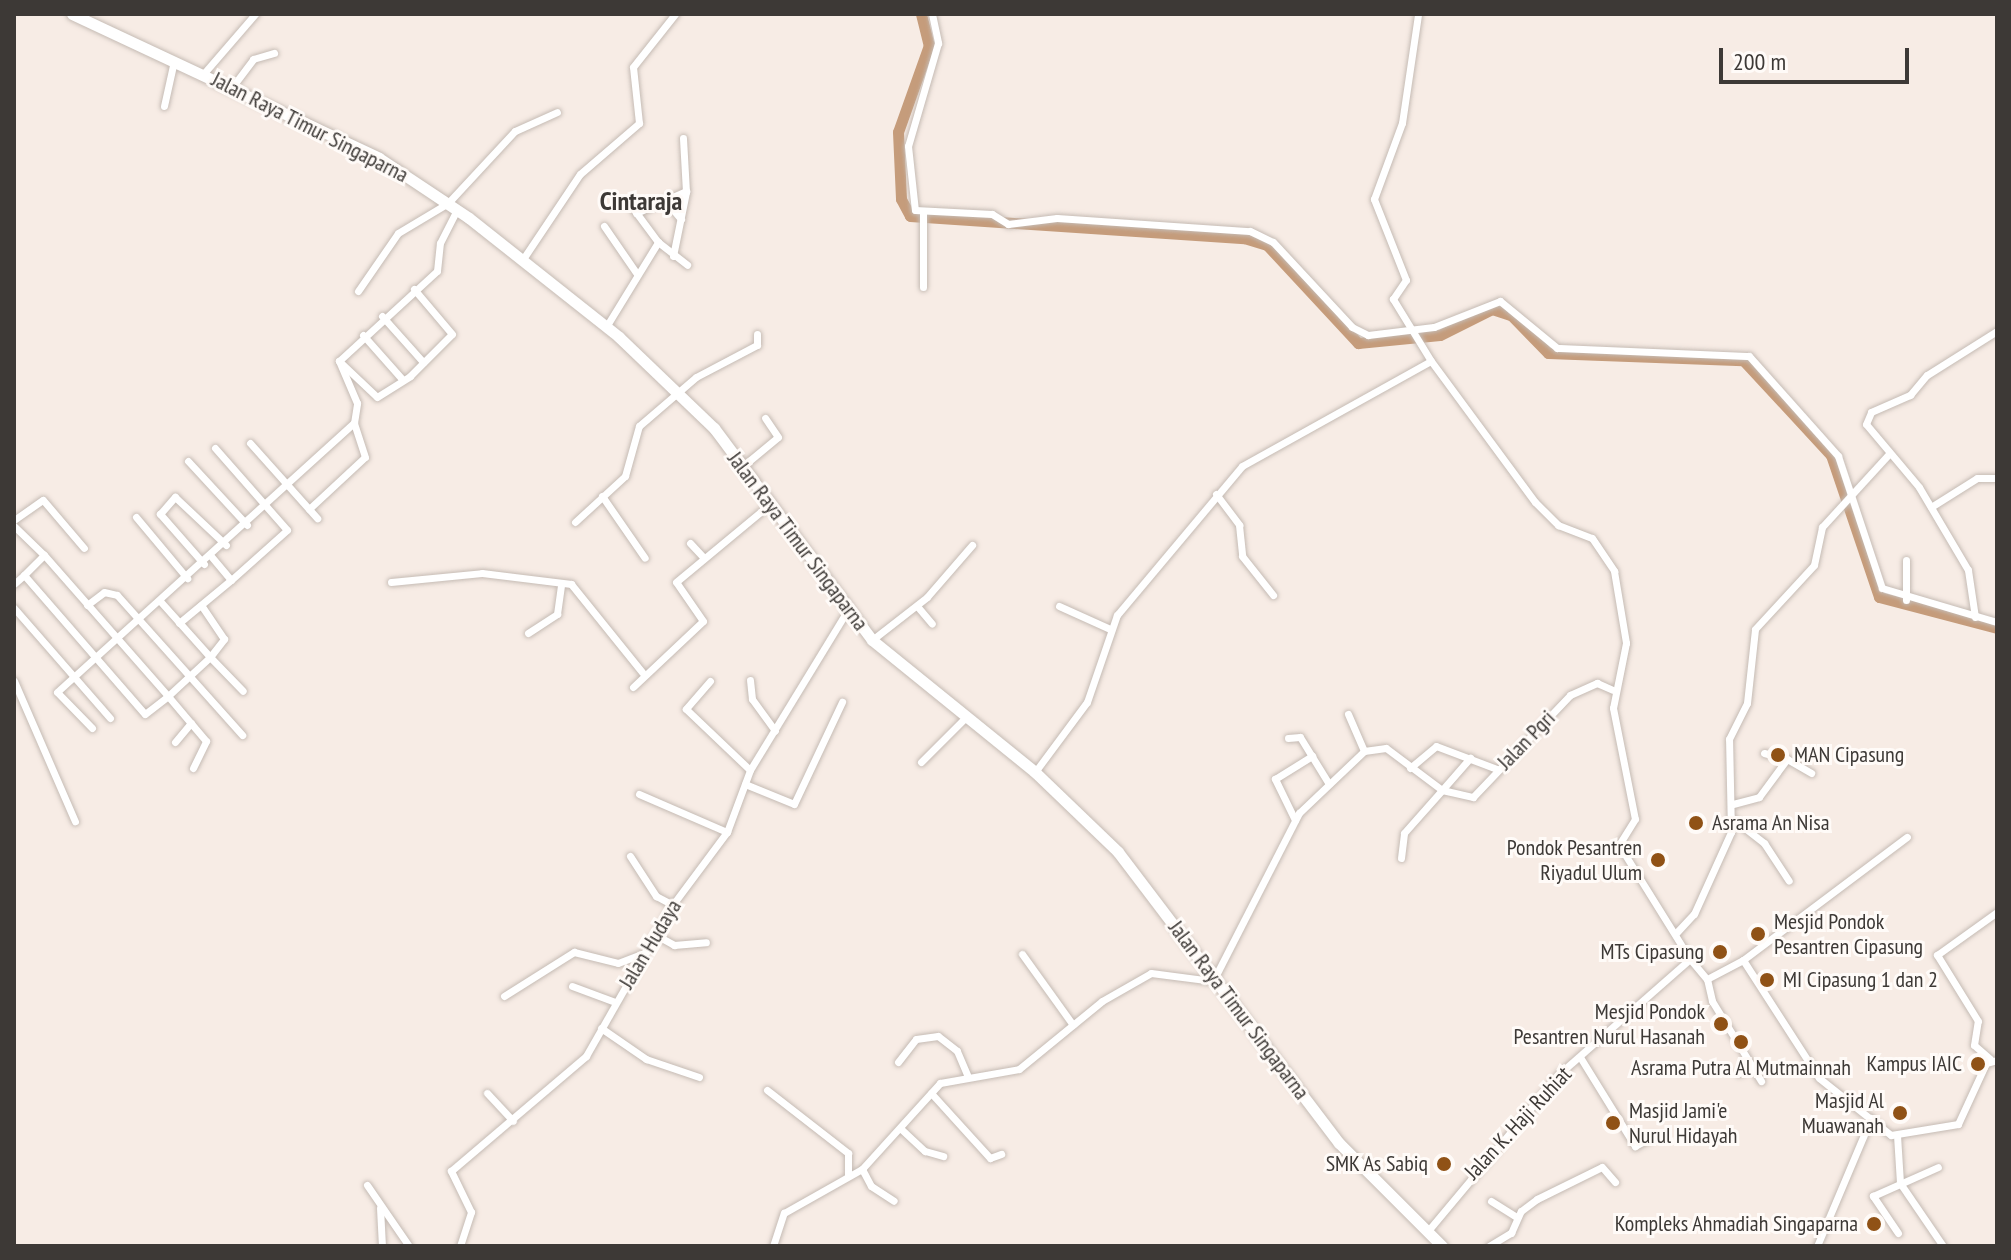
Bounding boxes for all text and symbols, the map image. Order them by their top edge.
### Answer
scale bar [1723,32,1913,82]
text: 200 m [1733,46,1786,77]
street label: Jalan Raya Timur Singaparna [207,66,413,188]
district label: Cintaraja [600,185,682,217]
street label: Jalan Raya Timur Singaparna [722,446,874,636]
street label: Jalan Pgri [1492,705,1560,775]
place label: MAN Cipasung [1794,742,1904,768]
marker: MAN Cipasung [1769,746,1787,764]
place label: Asrama An Nisa [1712,810,1830,836]
marker: Asrama An Nisa [1687,814,1705,832]
place label: Pondok Pesantren Riyadul Ulum [1506,834,1642,886]
marker: Pondok Pesantren Riyadul Ulum [1649,851,1667,869]
street label: Jalan Hudaya [613,895,687,993]
place label: Mesjid Pondok Pesantren Cipasung [1774,908,1923,960]
street label: Jalan Raya Timur Singaparna [1163,915,1315,1105]
marker: Mesjid Pondok Pesantren Cipasung [1749,925,1767,943]
place label: MTs Cipasung [1601,939,1704,965]
marker: MTs Cipasung [1711,943,1729,961]
place label: MI Cipasung 1 dan 2 [1783,967,1938,993]
marker: MI Cipasung 1 dan 2 [1758,971,1776,989]
place label: Mesjid Pondok Pesantren Nurul Hasanah [1514,998,1705,1050]
marker: Mesjid Pondok Pesantren Nurul Hasanah [1712,1015,1730,1033]
marker: Asrama Putra Al Mutmainnah [1732,1033,1750,1051]
place label: Kampus IAIC [1867,1051,1962,1077]
place label: Asrama Putra Al Mutmainnah [1631,1055,1851,1081]
marker: Kampus IAIC [1969,1055,1987,1073]
street label: Jalan K. Haji Ruhiat [1459,1061,1577,1185]
place label: Masjid Al Muawanah [1802,1087,1884,1138]
place label: Masjid Jami'e Nurul Hidayah [1629,1097,1737,1148]
marker: Masjid Al Muawanah [1891,1104,1909,1122]
marker: Masjid Jami'e Nurul Hidayah [1604,1114,1622,1132]
place label: SMK As Sabiq [1325,1151,1428,1177]
marker: SMK As Sabiq [1435,1155,1453,1173]
place label: Kompleks Ahmadiah Singaparna [1614,1211,1858,1237]
marker: Kompleks Ahmadiah Singaparna [1865,1215,1883,1233]

